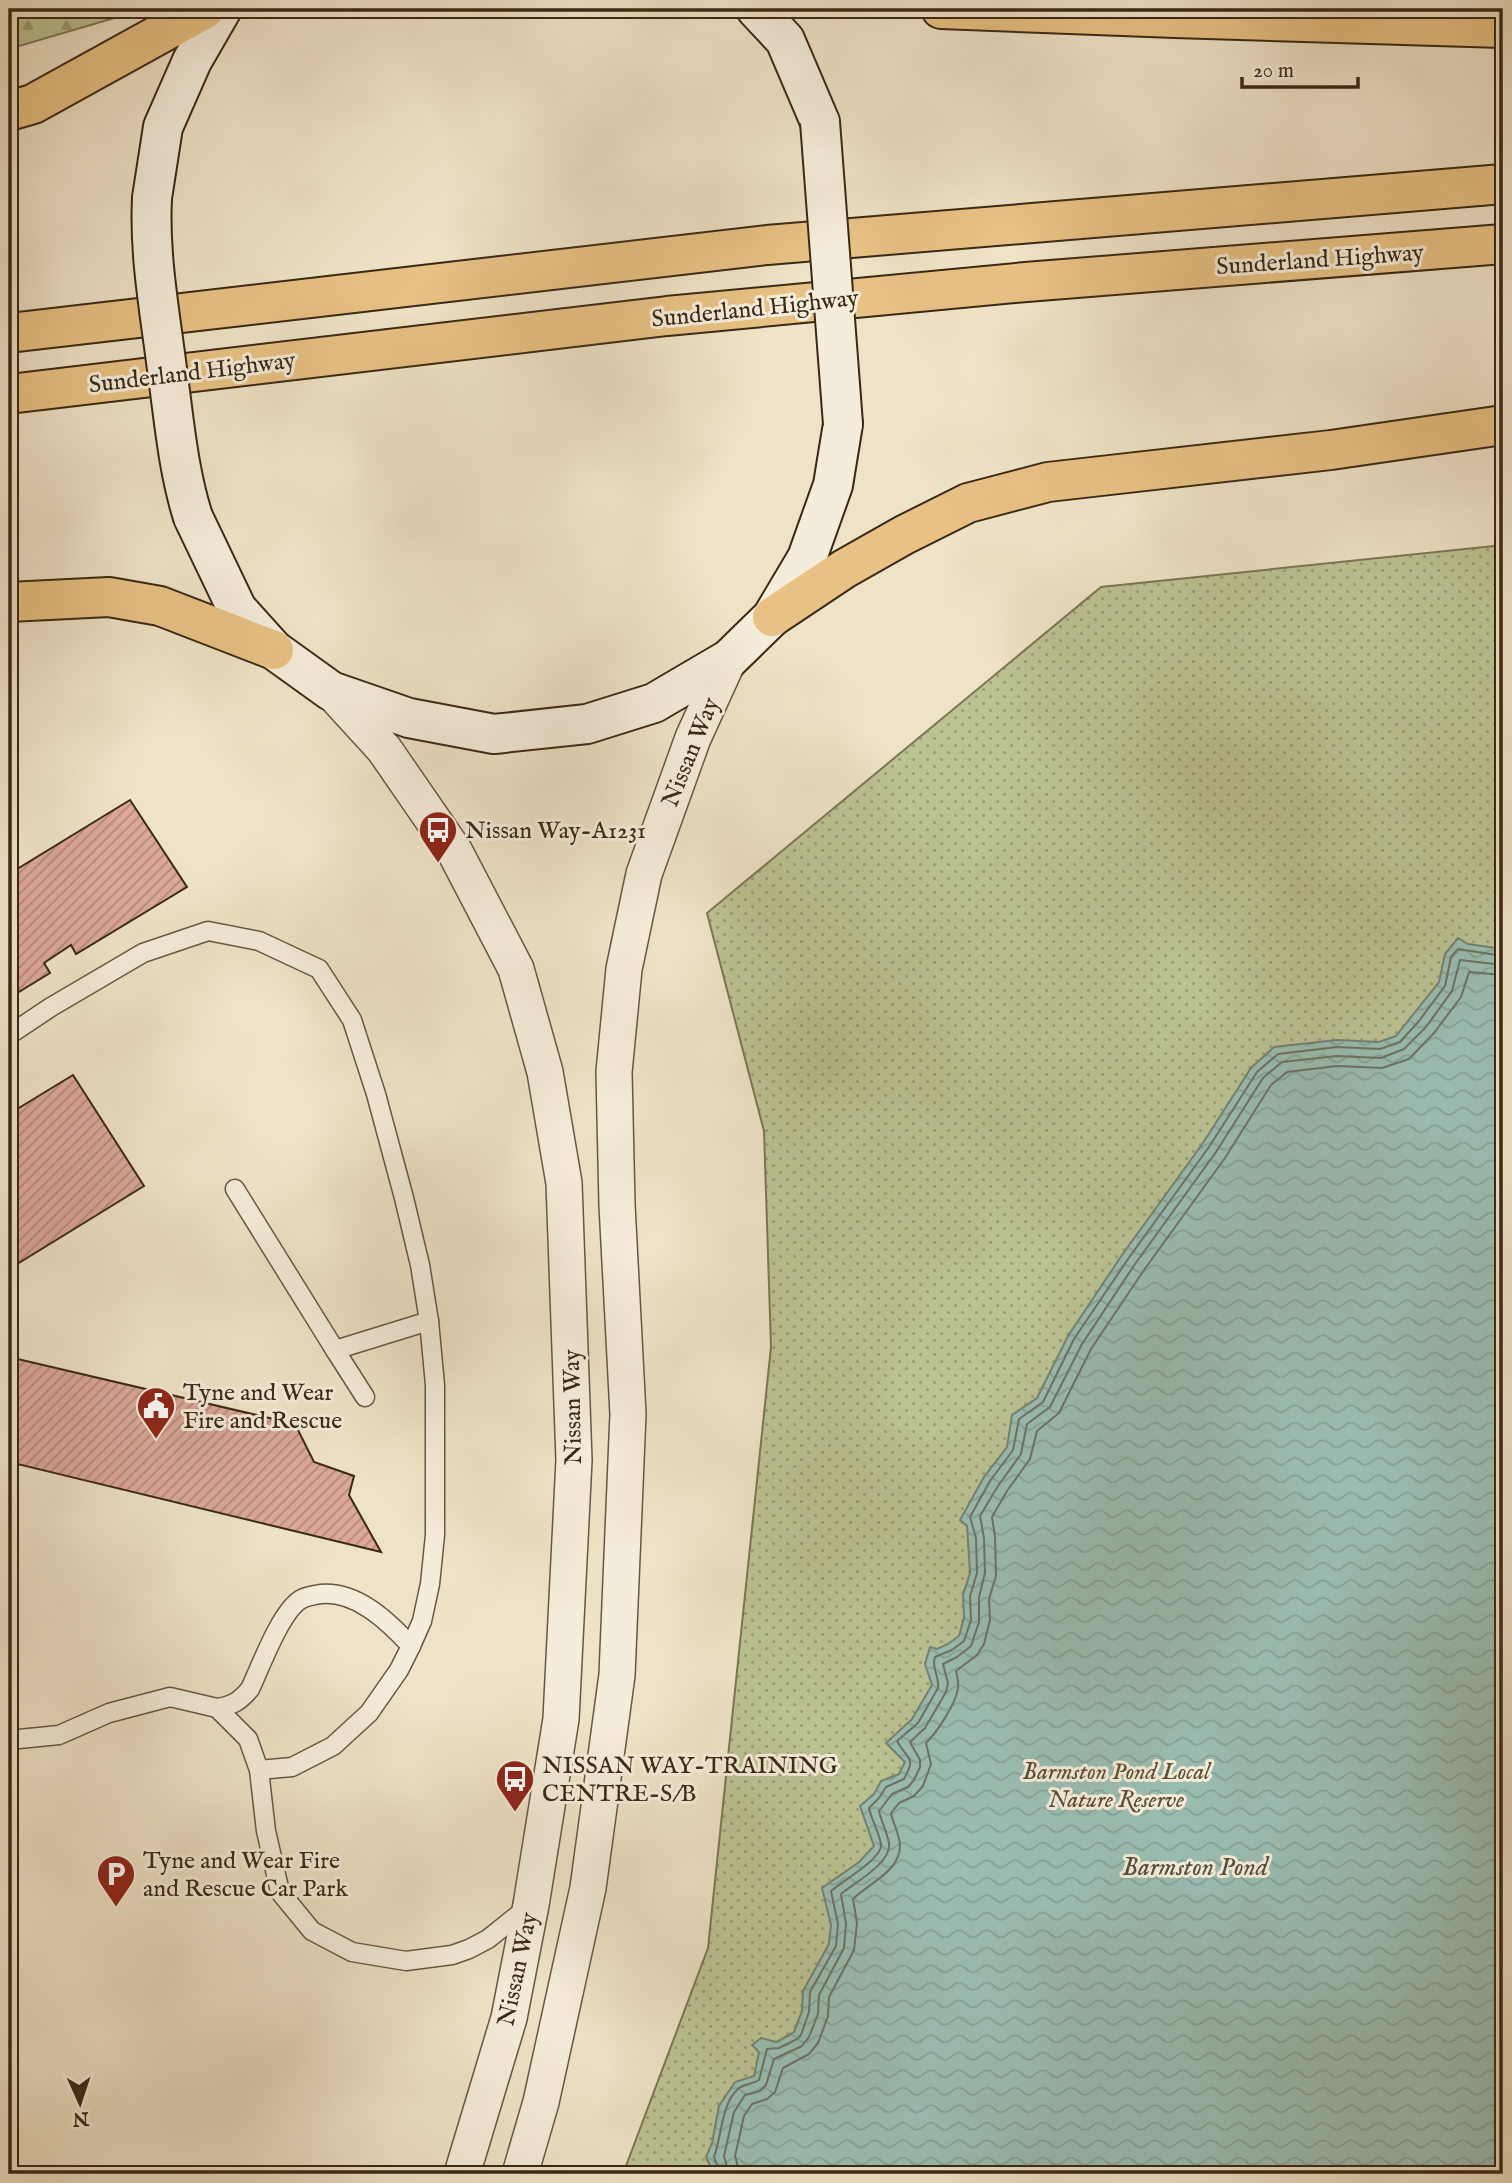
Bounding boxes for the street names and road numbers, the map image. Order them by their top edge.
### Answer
street label: Sunderland Highway [1215,238,1425,283]
street label: Sunderland Highway [650,283,860,336]
street label: Sunderland Highway [87,345,298,402]
street label: Nissan Way [655,693,727,812]
street label: Nissan Way [557,1349,590,1465]
street label: Nissan Way [491,1909,546,2029]

